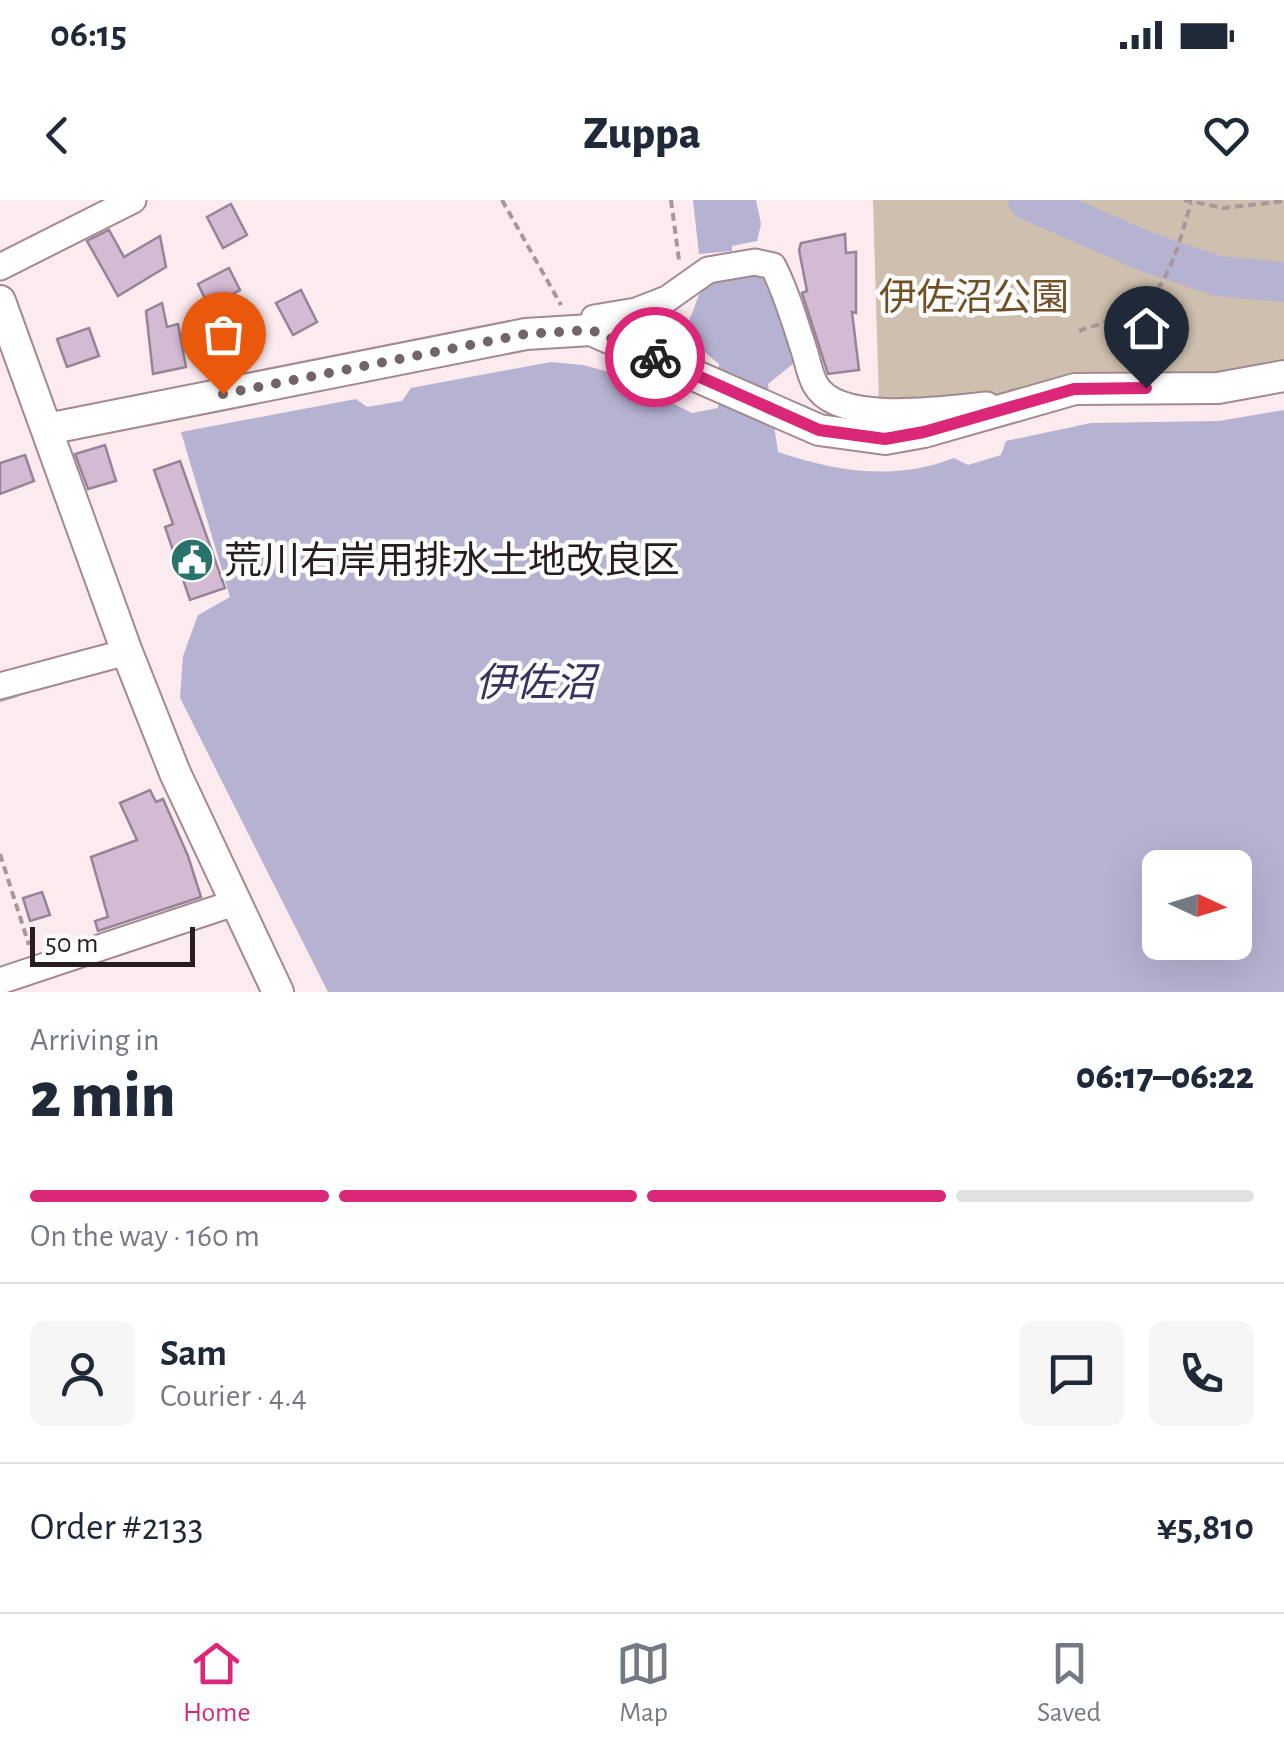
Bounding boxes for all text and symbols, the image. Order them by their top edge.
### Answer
text: 06:15 [50,16,127,54]
icon: back [30,108,85,163]
icon: heart [1199,108,1254,163]
text: Zuppa [583,112,701,157]
park label: 伊佐沼公園 [879,277,1069,318]
pin [1104,286,1189,389]
pin [181,292,266,395]
icon: home [1119,301,1174,356]
icon: bag [196,307,251,362]
courier [605,307,705,407]
icon: bike [628,330,683,385]
public building icon: 荒川右岸用排水土地改良区 [169,537,215,583]
place label: 荒川右岸用排水土地改良区 [224,541,680,581]
water label: 伊佐沼 [475,662,600,704]
north arrow [1142,850,1252,960]
map controls [1142,850,1252,960]
scale bar [30,922,195,966]
text: 50 m [45,930,99,958]
text: Arriving in [30,1024,159,1056]
text: 06:17–06:22 [1076,1058,1254,1096]
text: 2 min [30,1064,176,1129]
text: On the way · 160 m [30,1220,260,1252]
button: person [30,1321,135,1426]
button: chat [1019,1321,1124,1426]
button: phone [1149,1321,1254,1426]
text: Sam [160,1335,227,1373]
text: Courier · 4.4 [160,1380,307,1412]
text: Order #2133 [30,1509,203,1547]
text: ¥5,810 [1157,1509,1254,1547]
tab: Home [183,1636,250,1730]
tab: Map [616,1636,671,1730]
tab: Saved [1037,1636,1101,1730]

